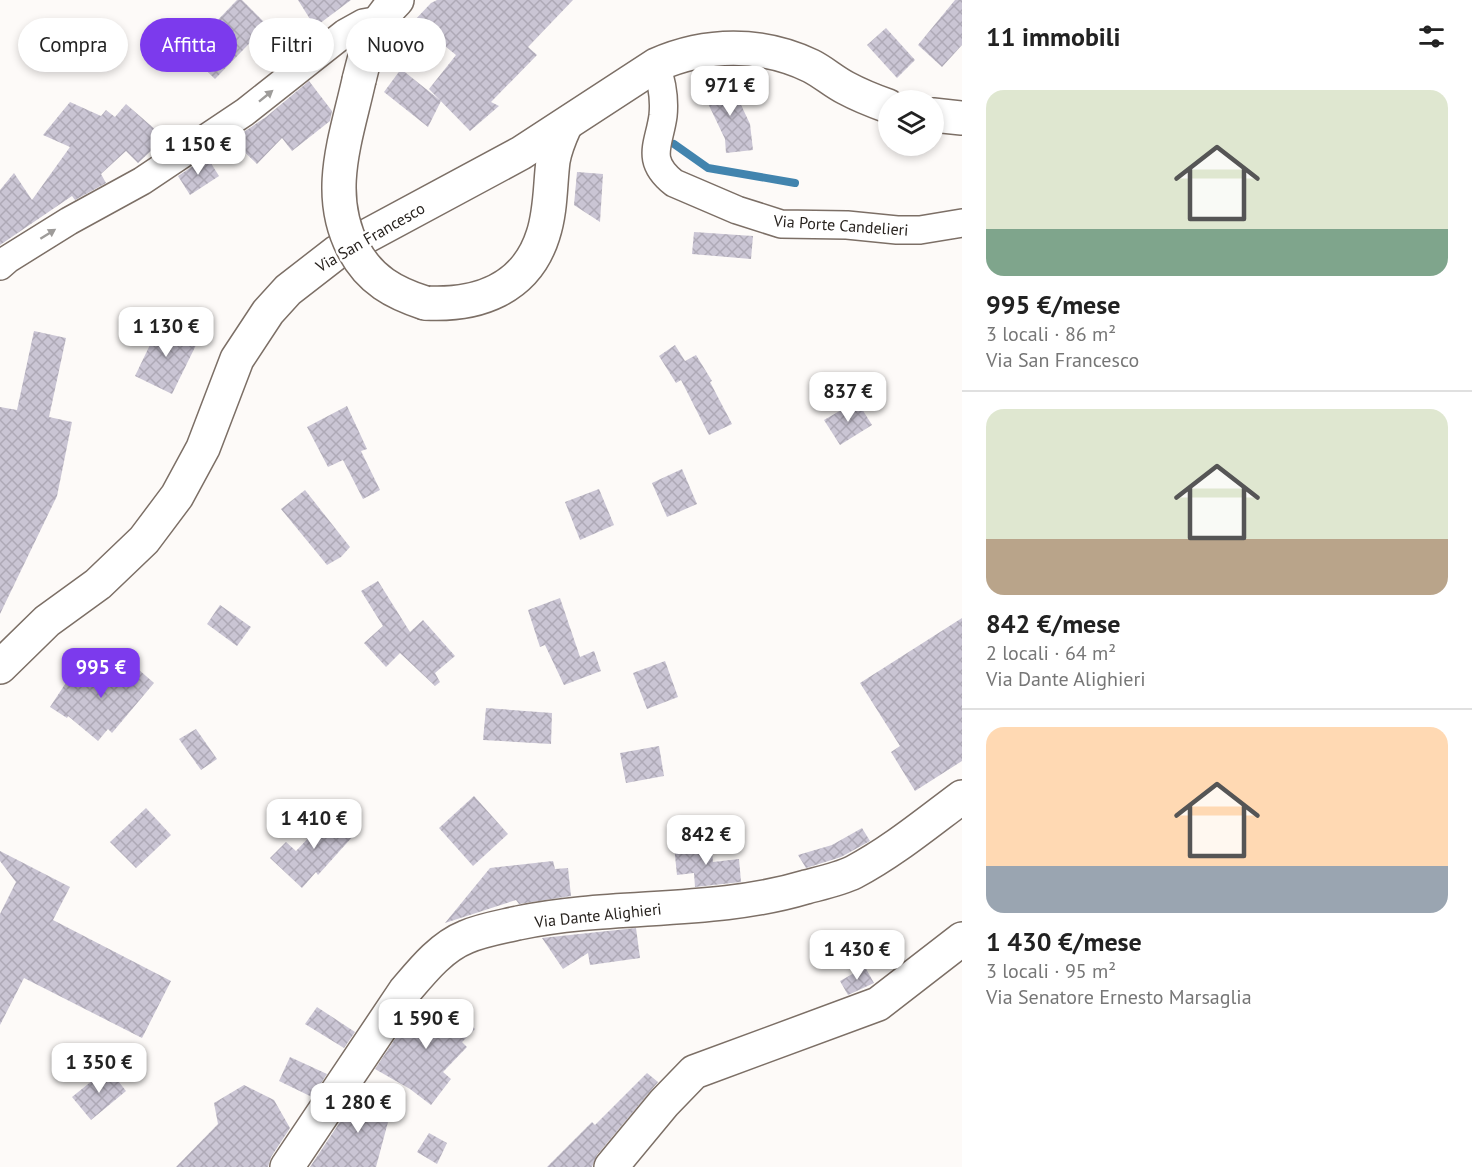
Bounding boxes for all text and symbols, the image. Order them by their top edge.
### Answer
chip: Compra [18,18,128,72]
chip: Affitta [140,18,237,72]
chip: Filtri [249,18,334,72]
chip: Nuovo [346,18,446,72]
text: 11 immobili [986,20,1120,53]
icon: filters [1415,20,1448,53]
pin: 971 € [688,66,772,117]
text: 971 € [705,72,755,98]
one-way arrow [258,89,274,102]
map controls [878,90,944,156]
button: layers [878,90,944,156]
pin: 1 150 € [143,125,253,176]
icon: home [1163,129,1271,237]
text: 1 150 € [165,131,231,157]
street label: Via San Francesco [311,198,428,277]
street label: Via Porte Candelieri [772,210,909,240]
one-way arrow [40,228,56,239]
text: 995 €/mese [986,288,1120,321]
pin: 1 130 € [111,307,221,358]
text: 1 130 € [133,313,199,339]
text: 3 locali · 86 m² [986,321,1116,347]
text: Via San Francesco [986,347,1139,373]
pin: 837 € [806,372,890,423]
text: 837 € [823,378,873,404]
icon: home [1163,448,1271,556]
text: 842 €/mese [986,607,1120,640]
text: 2 locali · 64 m² [986,640,1116,666]
pin: 995 € [59,648,143,699]
text: 995 € [76,654,126,680]
text: Via Dante Alighieri [986,666,1146,692]
icon: home [1163,766,1271,874]
pin: 1 410 € [259,799,369,850]
text: 1 410 € [281,805,347,831]
pin: 842 € [664,815,748,866]
text: 842 € [681,821,731,847]
street label: Via Dante Alighieri [532,898,663,932]
text: 1 430 €/mese [986,925,1142,958]
pin: 1 430 € [802,930,912,981]
text: 1 430 € [824,936,890,962]
text: 3 locali · 95 m² [986,958,1116,984]
text: Via Senatore Ernesto Marsaglia [986,984,1252,1010]
pin: 1 590 € [371,999,481,1050]
text: 1 590 € [393,1005,459,1031]
pin: 1 350 € [44,1043,154,1094]
text: 1 350 € [66,1049,132,1075]
pin: 1 280 € [303,1083,413,1134]
text: 1 280 € [325,1089,391,1115]

